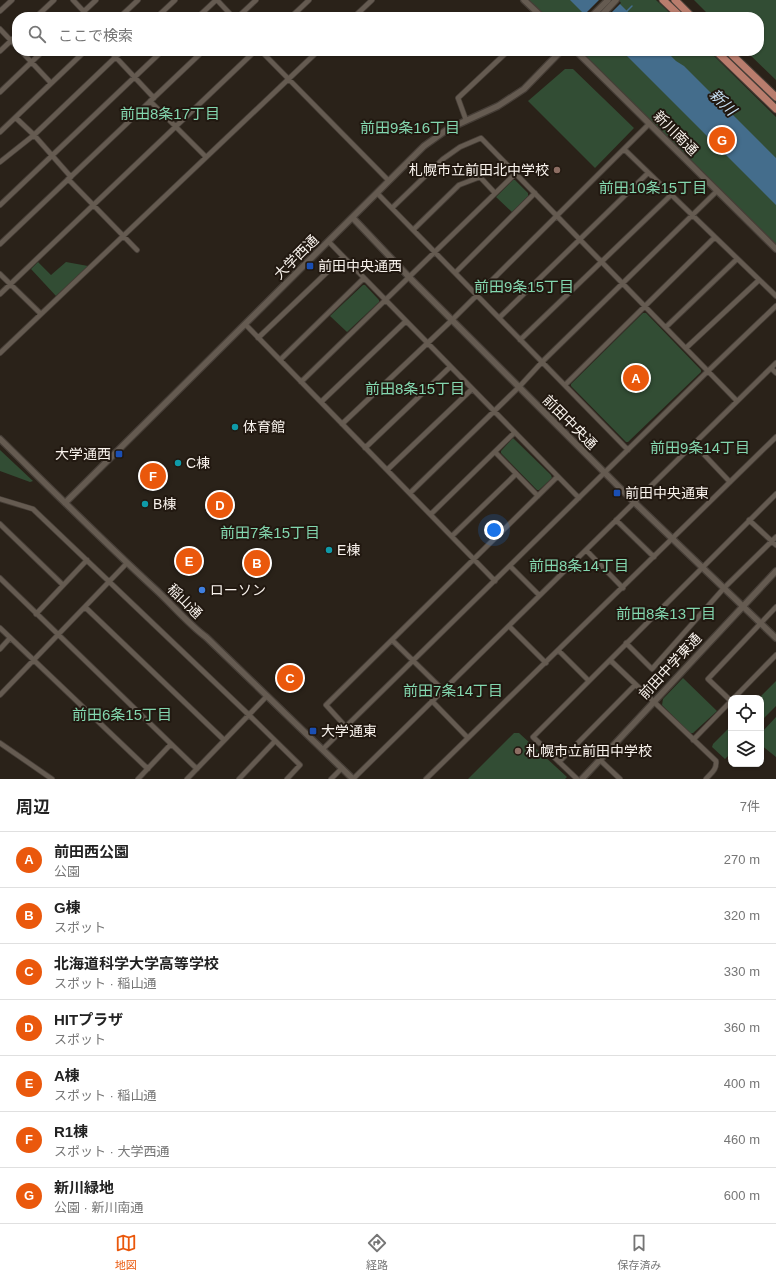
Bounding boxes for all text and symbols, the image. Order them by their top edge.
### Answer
search box [12,12,764,56]
icon: search [26,23,48,45]
text: ここで検索 [58,27,133,44]
water label: 新川 [706,85,741,120]
district label: 前田8条17丁目 [120,105,220,122]
street label: 新川南通 [651,108,701,158]
district label: 前田9条16丁目 [360,119,460,136]
pin: G [709,125,735,155]
place label: 札幌市立前田北中学校 [409,162,549,178]
marker: 札幌市立前田北中学校 [552,165,562,175]
district label: 前田10条15丁目 [599,179,707,196]
street label: 大学西通 [271,232,321,282]
place label: 前田中央通西 [318,258,402,274]
marker: 前田中央通西 [305,261,315,271]
district label: 前田9条15丁目 [474,278,574,295]
pin: A [623,363,649,393]
district label: 前田8条15丁目 [365,380,465,397]
street label: 前田中央通 [540,392,600,452]
place label: 体育館 [243,419,285,435]
marker: 体育館 [230,422,240,432]
district label: 前田9条14丁目 [650,439,750,456]
place label: 大学通西 [55,446,111,462]
marker: 大学通西 [114,449,124,459]
place label: C棟 [186,455,210,471]
marker: C棟 [173,458,183,468]
pin: F [140,461,166,491]
place label: 前田中央通東 [625,485,709,501]
marker: 前田中央通東 [612,488,622,498]
pin: D [207,490,233,520]
place label: B棟 [153,496,176,512]
marker: B棟 [140,499,150,509]
your location [484,520,504,540]
district label: 前田7条15丁目 [220,524,320,541]
place label: E棟 [337,542,360,558]
marker: E棟 [324,545,334,555]
pin: E [176,546,202,576]
pin: B [244,548,270,578]
district label: 前田8条14丁目 [529,557,629,574]
street label: 稲山通 [164,580,206,622]
place label: ローソン [210,582,266,598]
marker: ローソン [197,585,207,595]
district label: 前田8条13丁目 [616,605,716,622]
street label: 前田中学東通 [636,630,704,702]
pin: C [277,663,303,693]
district label: 前田7条14丁目 [403,682,503,699]
map controls [728,695,764,767]
button: locate [728,695,764,731]
district label: 前田6条15丁目 [72,706,172,723]
place label: 大学通東 [321,723,377,739]
marker: 大学通東 [308,726,318,736]
button: layers [728,731,764,767]
place label: 札幌市立前田中学校 [526,743,652,759]
marker: 札幌市立前田中学校 [513,746,523,756]
text: 周辺 [16,798,50,817]
text: 7件 [740,799,760,814]
text: 前田西公園 [54,843,129,860]
text: A [24,852,34,867]
text: 270 m [724,852,760,867]
text: 公園 [54,864,80,879]
text: G棟 [54,899,81,916]
text: B [24,908,34,923]
text: 320 m [724,908,760,923]
text: スポット [54,920,106,935]
text: 北海道科学大学高等学校 [54,955,219,972]
text: C [24,964,34,979]
text: 330 m [724,964,760,979]
text: スポット · 稲山通 [54,976,157,991]
text: HITプラザ [54,1011,123,1028]
text: D [24,1020,34,1035]
text: 360 m [724,1020,760,1035]
text: スポット [54,1032,106,1047]
text: A棟 [54,1067,80,1084]
text: E [25,1076,33,1091]
text: 400 m [724,1076,760,1091]
text: スポット · 稲山通 [54,1088,157,1103]
text: R1棟 [54,1123,88,1140]
text: F [25,1132,33,1147]
text: 460 m [724,1132,760,1147]
text: スポット · 大学西通 [54,1144,170,1159]
text: 新川緑地 [54,1179,114,1196]
text: G [24,1188,34,1203]
text: 600 m [724,1188,760,1203]
text: 公園 · 新川南通 [54,1200,144,1215]
tab: 地図 [115,1232,137,1272]
tab: 経路 [366,1232,388,1272]
tab: 保存済み [617,1232,661,1272]

